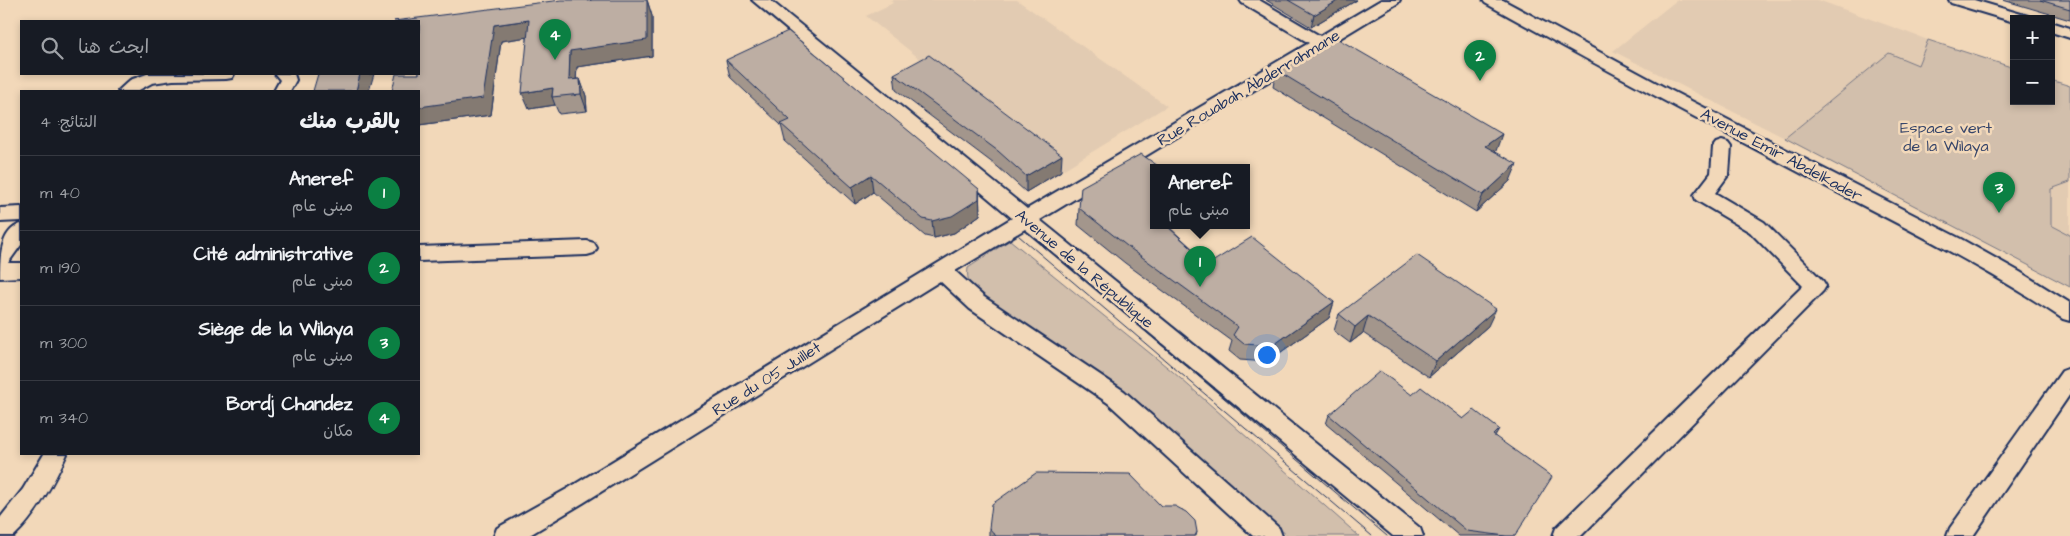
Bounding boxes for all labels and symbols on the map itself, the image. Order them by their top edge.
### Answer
pin: 4 [539,19,571,60]
street label: Rue Rouabah Abderrahmane [1153,24,1344,151]
pin: 2 [1464,40,1496,81]
street label: Avenue Emir Abdelkader [1697,103,1866,207]
park label: Espace vert de la Wilaya [1900,117,1993,158]
pin: 3 [1983,172,2015,213]
street label: Avenue de la République [1010,204,1159,334]
pin: 1 [1184,246,1216,287]
street label: Rue du 05 Juillet [708,336,826,421]
your location [1254,342,1280,368]

